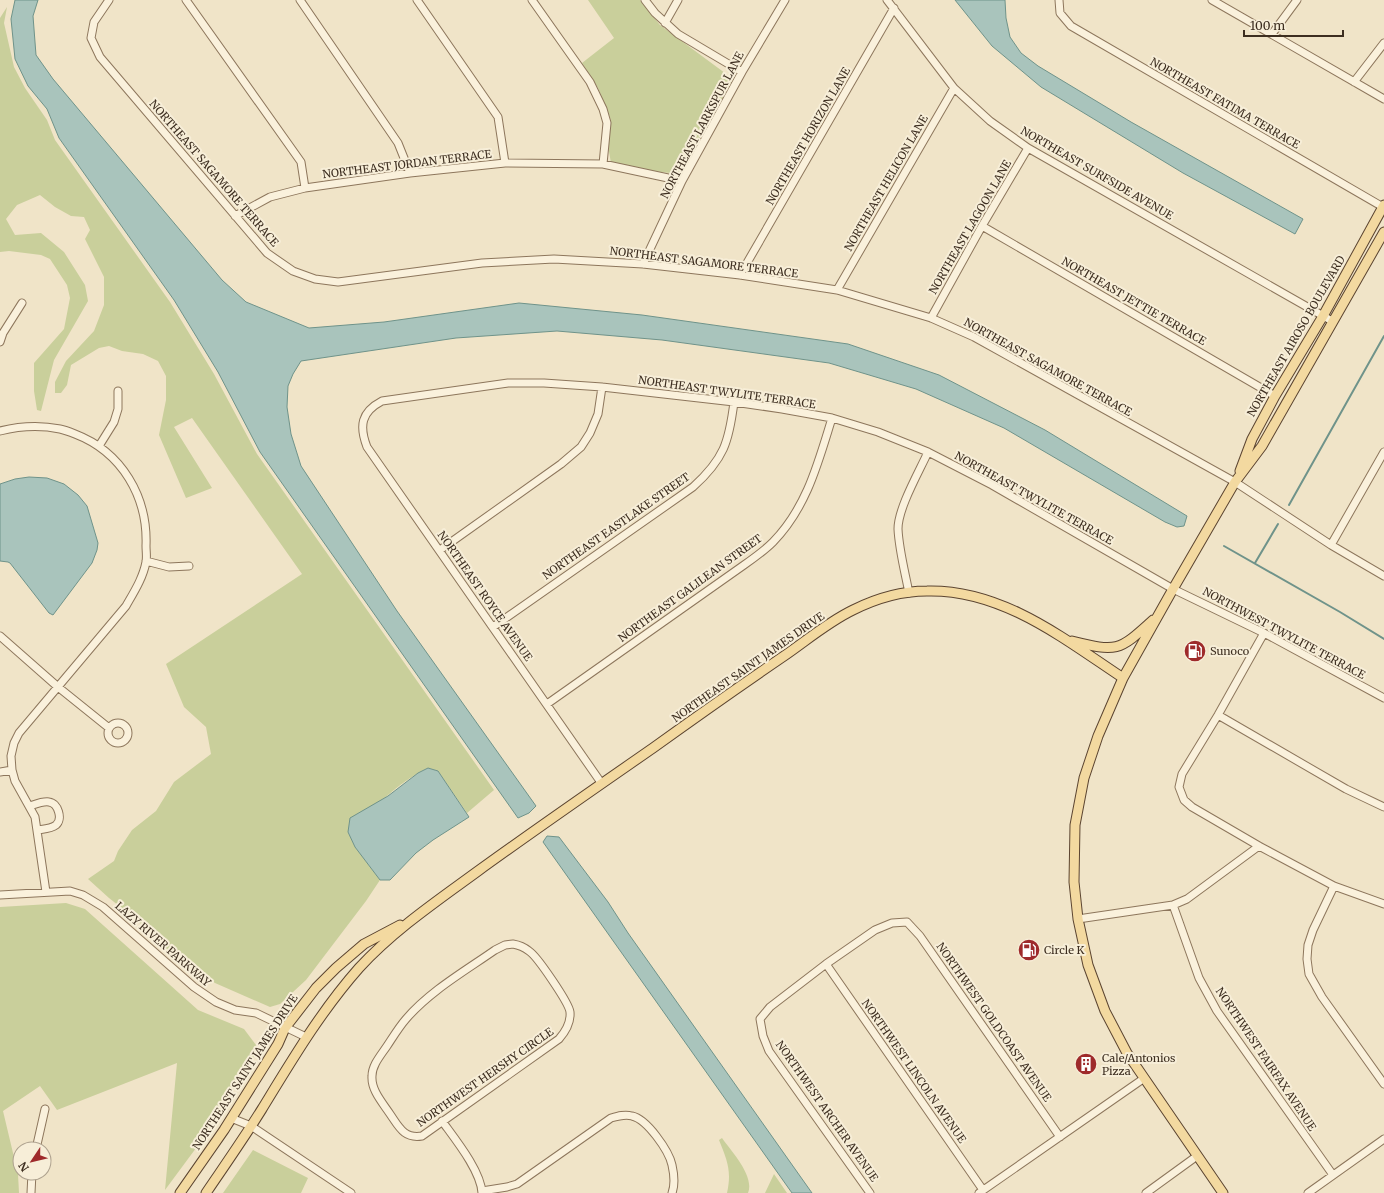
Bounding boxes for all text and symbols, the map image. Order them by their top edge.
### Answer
scale bar [1244,12,1343,38]
text: 100 m [1250,18,1285,33]
street label: NORTHEAST LARKSPUR LANE [657,49,747,201]
street label: NORTHEAST FATIMA TERRACE [1148,54,1302,152]
street label: NORTHEAST HORIZON LANE [763,65,853,207]
street label: NORTHEAST SAGAMORE TERRACE [146,97,282,249]
street label: NORTHEAST HELICON LANE [841,112,931,254]
street label: NORTHEAST SURFSIDE AVENUE [1018,123,1176,223]
street label: NORTHEAST JORDAN TERRACE [322,147,492,181]
street label: NORTHEAST LAGOON LANE [926,157,1014,297]
street label: NORTHEAST SAGAMORE TERRACE [609,243,799,281]
street label: NORTHEAST AIROSO BOULEVARD [1244,253,1348,419]
street label: NORTHEAST JETTIE TERRACE [1059,254,1209,348]
street label: NORTHEAST SAGAMORE TERRACE [962,315,1134,419]
street label: NORTHEAST TWYLITE TERRACE [637,373,817,411]
street label: NORTHEAST TWYLITE TERRACE [952,448,1116,548]
street label: NORTHEAST EASTLAKE STREET [540,469,693,582]
street label: NORTHEAST ROYCE AVENUE [435,528,535,664]
street label: NORTHEAST GALILEAN STREET [615,531,765,645]
street label: NORTHWEST TWYLITE TERRACE [1200,584,1368,682]
street label: NORTHEAST SAINT JAMES DRIVE [669,609,827,725]
fuel station icon: Sunoco [1182,638,1208,664]
place label: Sunoco [1210,644,1250,658]
street label: LAZY RIVER PARKWAY [112,899,214,990]
fuel station icon: Circle K [1016,937,1042,963]
street label: NORTHWEST GOLDCOAST AVENUE [934,940,1054,1104]
place label: Circle K [1044,943,1085,957]
street label: NORTHWEST FAIRFAX AVENUE [1213,985,1319,1133]
street label: NORTHEAST SAINT JAMES DRIVE [189,992,301,1152]
street label: NORTHWEST LINCOLN AVENUE [859,996,969,1146]
street label: NORTHWEST HERSHY CIRCLE [414,1024,556,1130]
street label: NORTHWEST ARCHER AVENUE [773,1038,881,1184]
building icon: Cale/Antonios Pizza [1073,1051,1099,1077]
place label: Cale/Antonios Pizza [1102,1051,1175,1078]
north arrow [12,1141,52,1181]
text: N [15,1159,32,1174]

